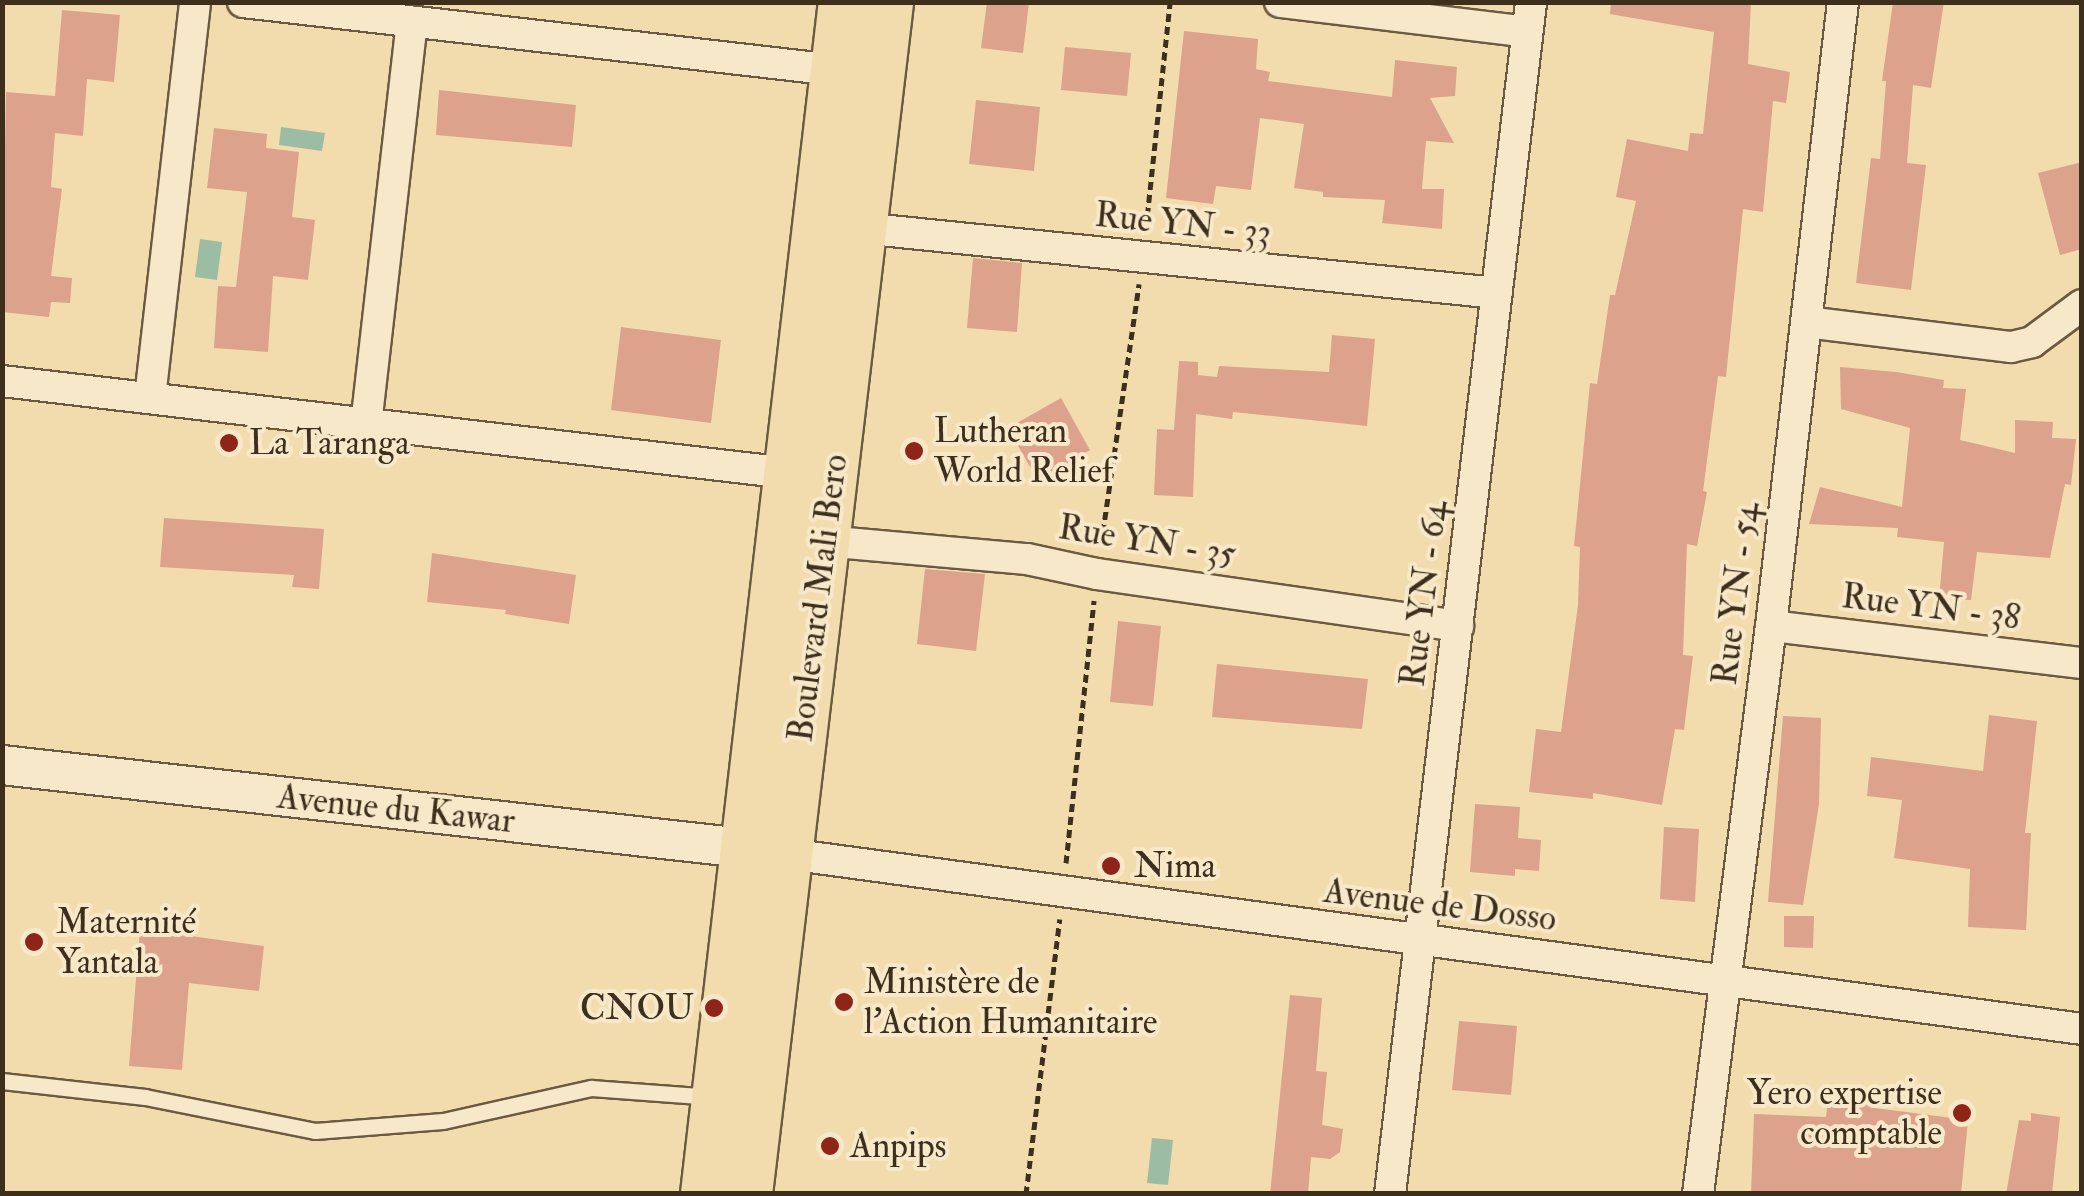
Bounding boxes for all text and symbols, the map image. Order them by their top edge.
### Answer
street label: Rue YN - 33 [1093,194,1273,254]
place label: Lutheran World Relief [934,410,1113,492]
place label: La Taranga [249,422,410,464]
marker: La Taranga [218,432,240,454]
marker: Lutheran World Relief [903,440,925,462]
street label: Boulevard Mali Bero [780,452,856,744]
street label: Rue YN - 64 [1392,499,1456,689]
street label: Rue YN - 54 [1704,501,1768,687]
street label: Rue YN - 35 [1055,506,1239,576]
street label: Rue YN - 38 [1839,575,2023,639]
street label: Avenue du Kawar [275,776,517,842]
place label: Nima [1134,845,1216,887]
marker: Nima [1098,853,1124,879]
street label: Avenue de Dosso [1321,870,1559,940]
place label: Maternité Yantala [56,901,196,983]
marker: Maternité Yantala [21,929,47,955]
place label: Ministère de l'Action Humanitaire [864,961,1157,1043]
place label: CNOU [580,987,694,1029]
marker: Ministère de l'Action Humanitaire [833,991,855,1013]
marker: CNOU [703,997,725,1019]
place label: Yero expertise comptable [1747,1072,1942,1154]
marker: Yero expertise comptable [1951,1102,1973,1124]
place label: Anpips [850,1125,947,1167]
marker: Anpips [819,1135,841,1157]

